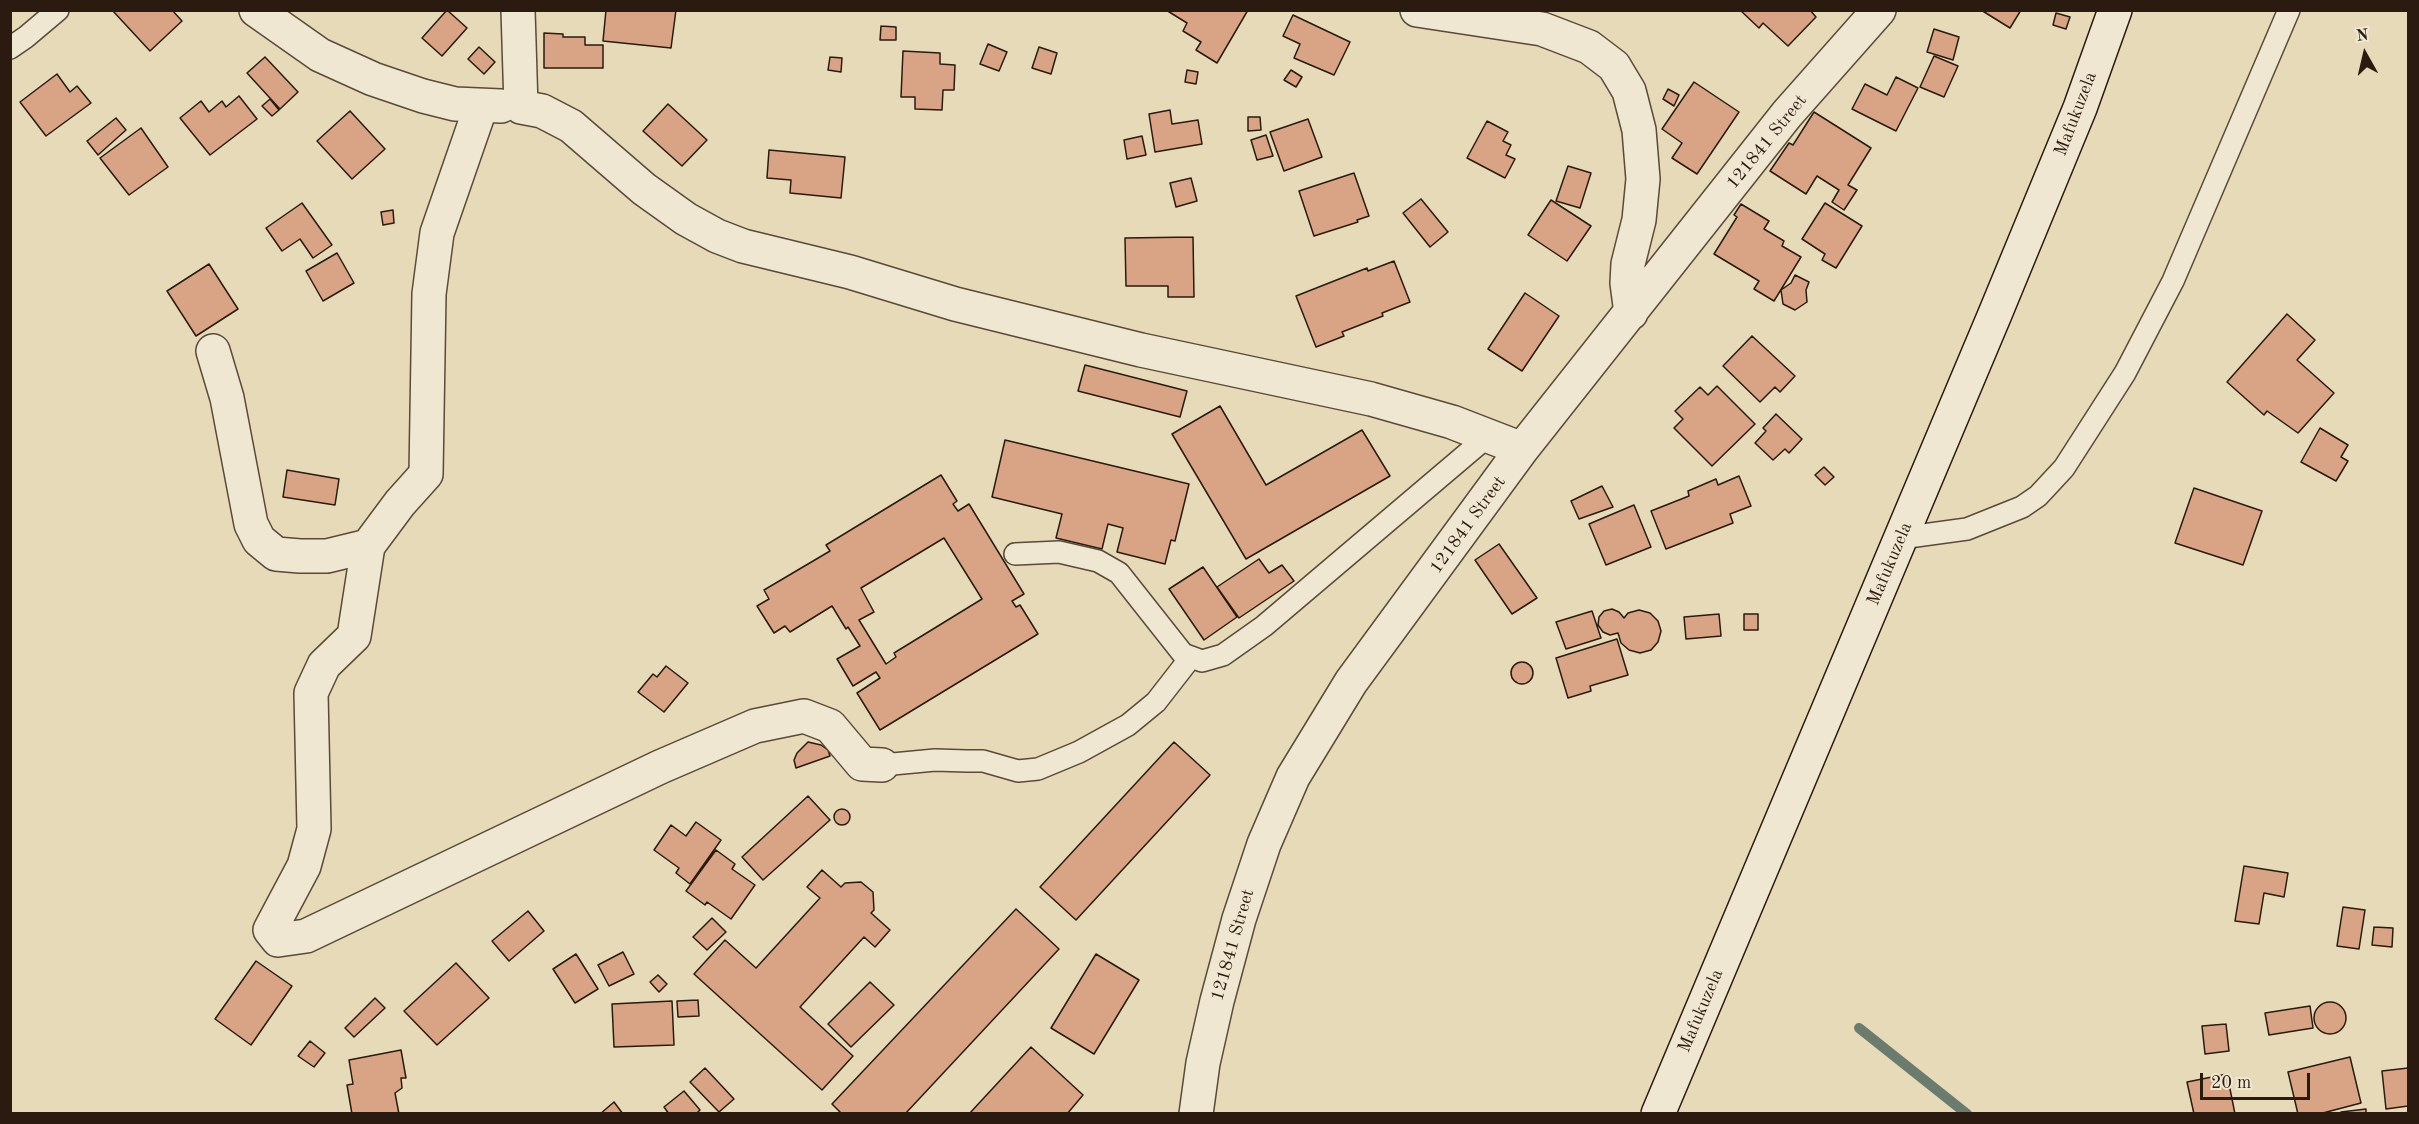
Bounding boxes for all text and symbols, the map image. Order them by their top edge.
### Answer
north arrow [2335,24,2395,84]
text: N [2355,27,2370,45]
street label: Mafukuzela [2050,69,2102,159]
street label: 121841 Street [1722,90,1812,194]
street label: 121841 Street [1425,472,1511,578]
street label: Mafukuzela [1863,519,1917,609]
street label: 121841 Street [1207,887,1259,1003]
street label: Mafukuzela [1674,966,1728,1056]
scale bar [2203,1061,2312,1099]
text: 20 m [2211,1074,2251,1092]

